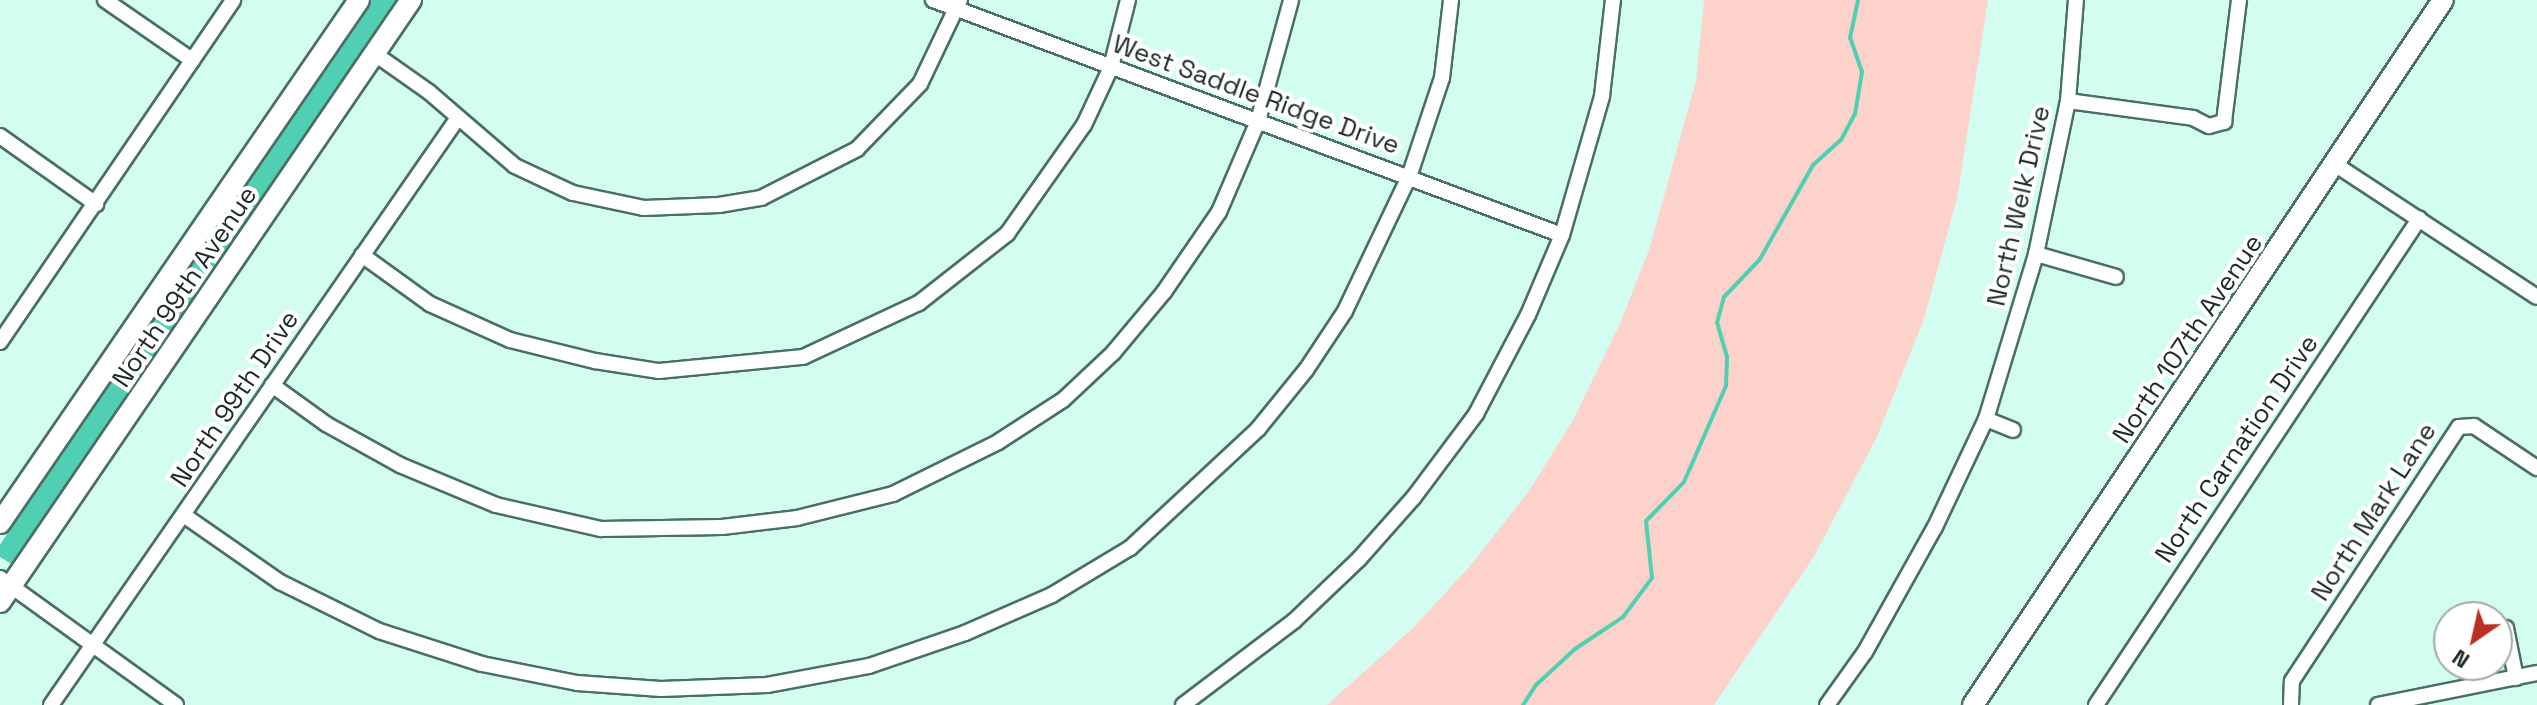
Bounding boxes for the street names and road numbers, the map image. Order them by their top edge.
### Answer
street label: West Saddle Ridge Drive [1108,29,1404,161]
street label: North Welk Drive [1981,103,2057,309]
street label: North 99th Avenue [106,180,264,394]
street label: North 107th Avenue [2106,228,2270,450]
street label: North 99th Drive [164,305,306,493]
street label: North Carnation Drive [2149,329,2325,569]
street label: North Mark Lane [2305,417,2443,607]

